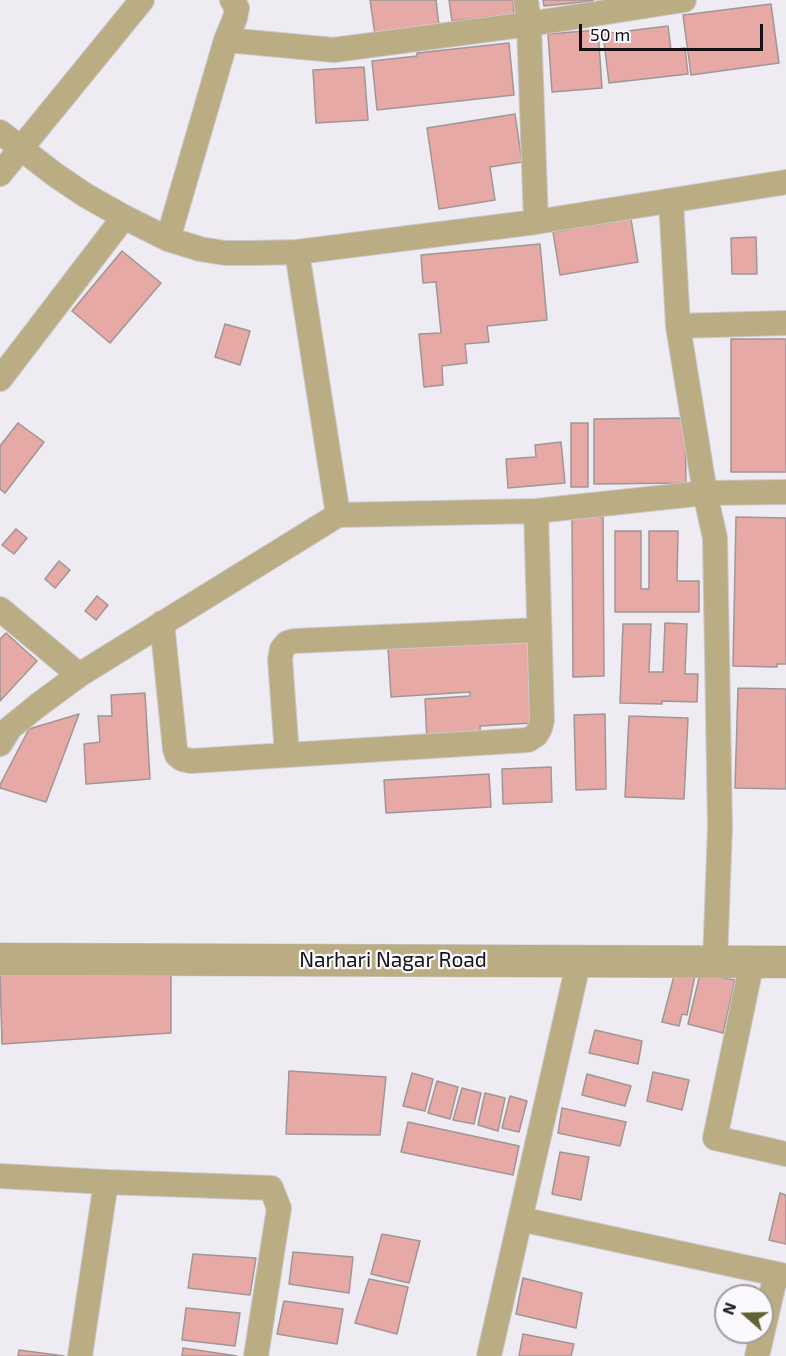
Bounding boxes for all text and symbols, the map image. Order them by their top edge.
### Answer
scale bar [582,12,766,50]
text: 50 m [590,23,630,45]
street label: Narhari Nagar Road [299,947,487,973]
north arrow [714,1284,774,1344]
text: N [718,1300,739,1317]

